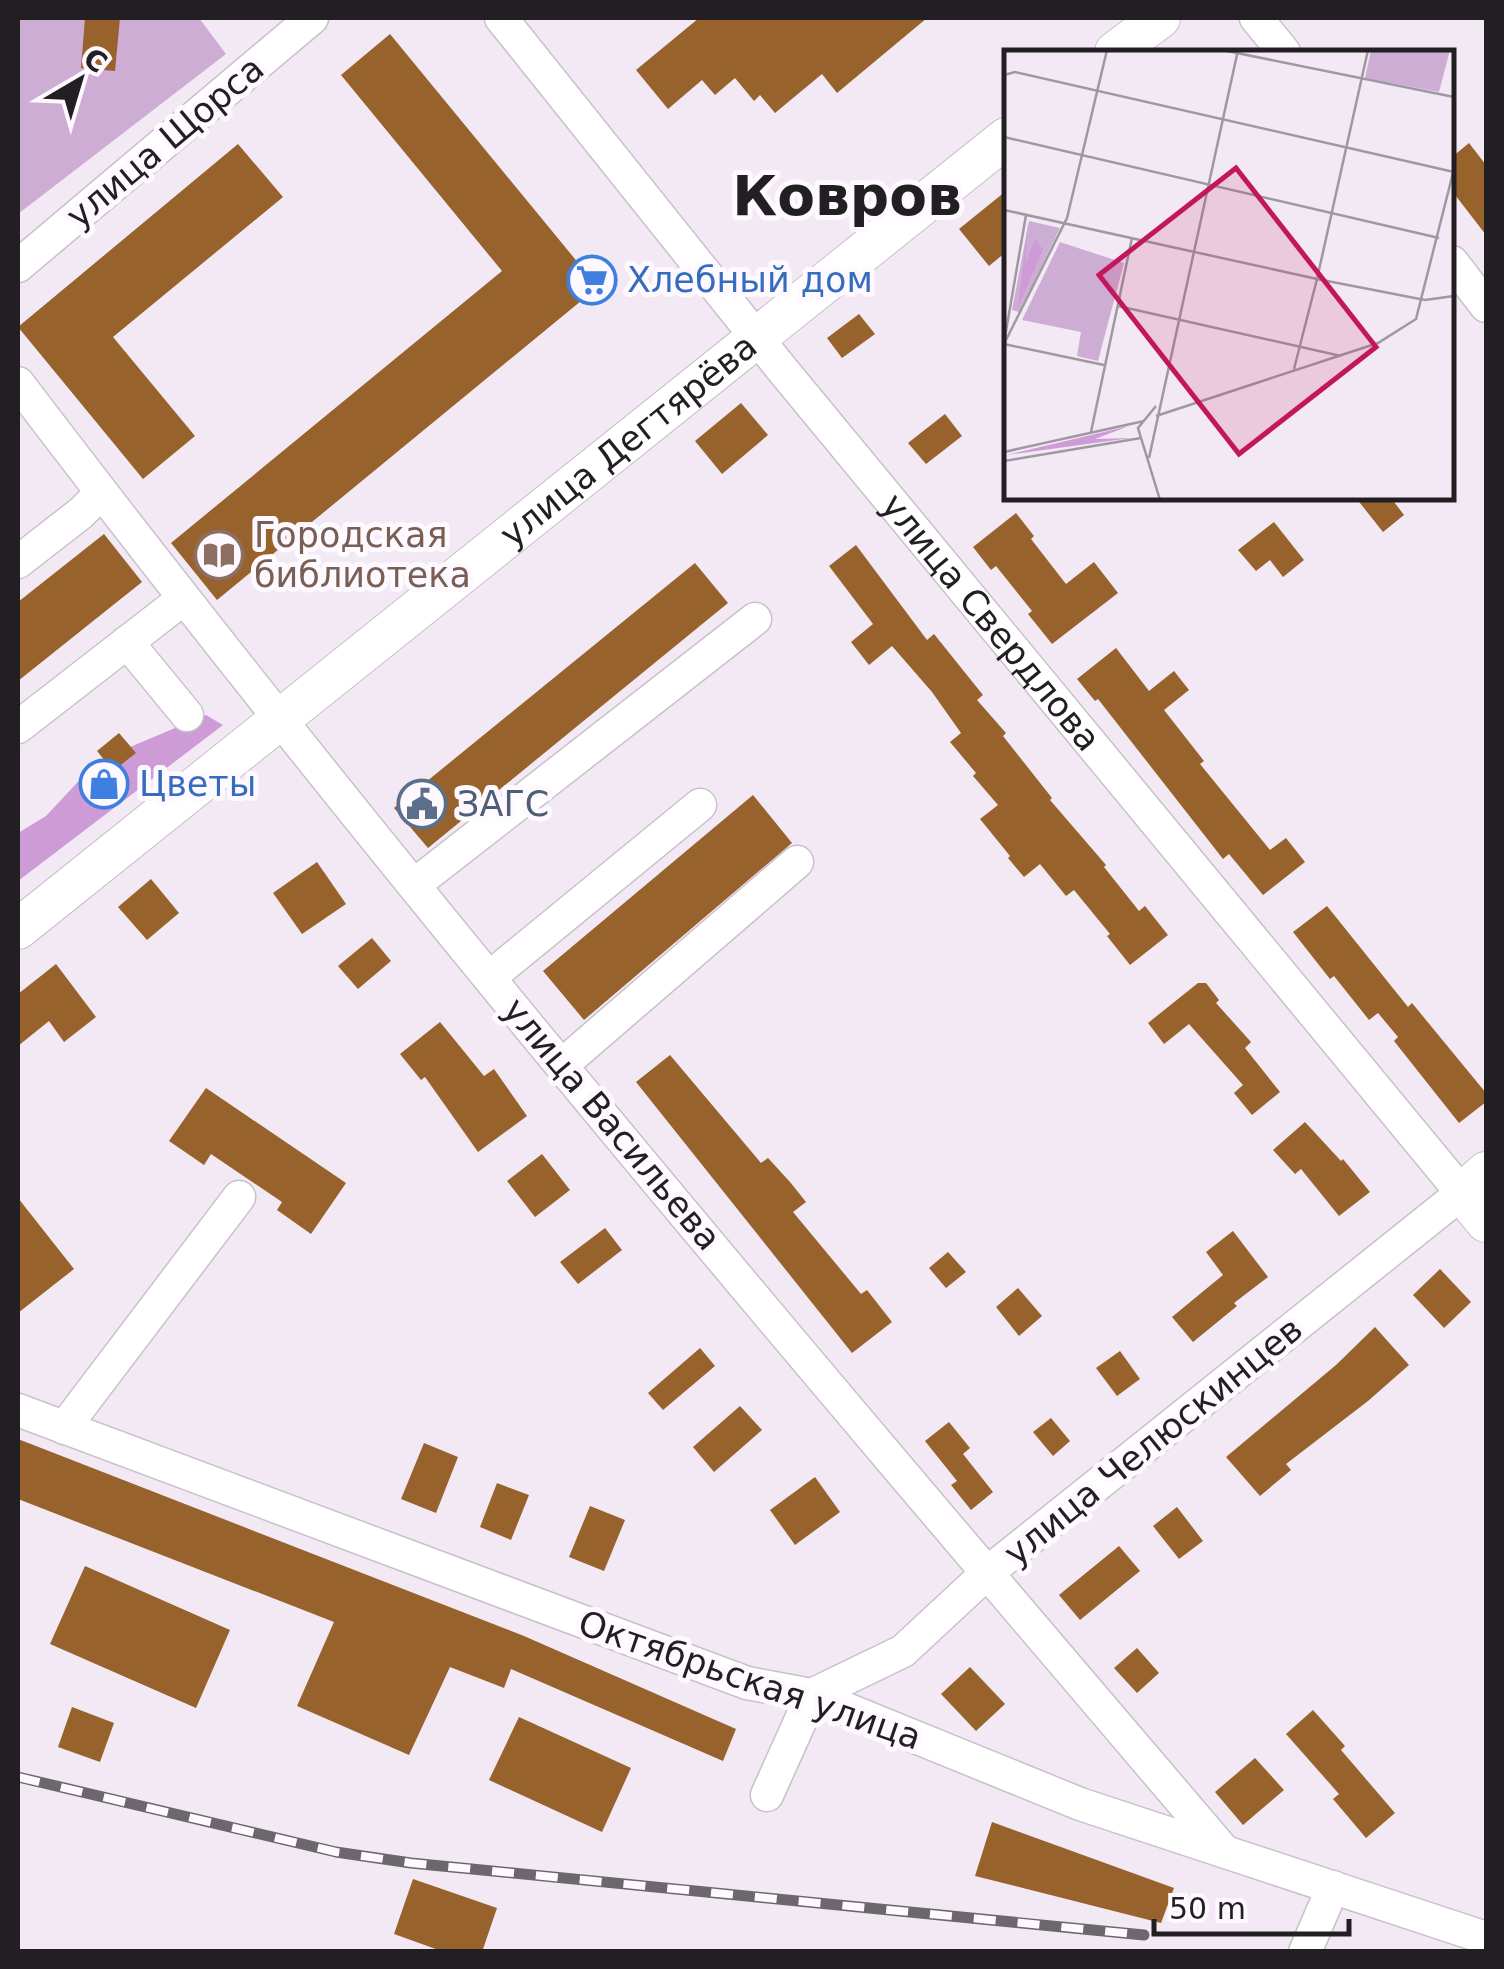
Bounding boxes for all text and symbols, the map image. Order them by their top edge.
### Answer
north arrow [30,30,130,130]
text: С [77,41,113,80]
street label: улица Щорса [58,48,272,236]
inset map [1004,50,1454,500]
district label: Ковров [732,164,962,228]
supermarket icon: Хлебный дом [566,254,618,306]
place label: Хлебный дом [627,260,873,300]
street label: улица Дегтярёва [492,326,765,555]
street label: улица Свердлова [873,486,1109,759]
place label: Городская библиотека [254,515,471,595]
library icon: Городская библиотека [193,529,245,581]
shop icon: Цветы [78,758,130,810]
place label: Цветы [139,764,256,804]
public building icon: ЗАГС [396,778,448,830]
place label: ЗАГС [457,784,549,824]
street label: улица Васильева [495,990,729,1258]
street label: улица Челюскинцев [996,1309,1310,1573]
street label: Октябрьская улица [573,1603,927,1757]
scale bar [1154,1874,1349,1936]
text: 50 m [1169,1891,1246,1926]

